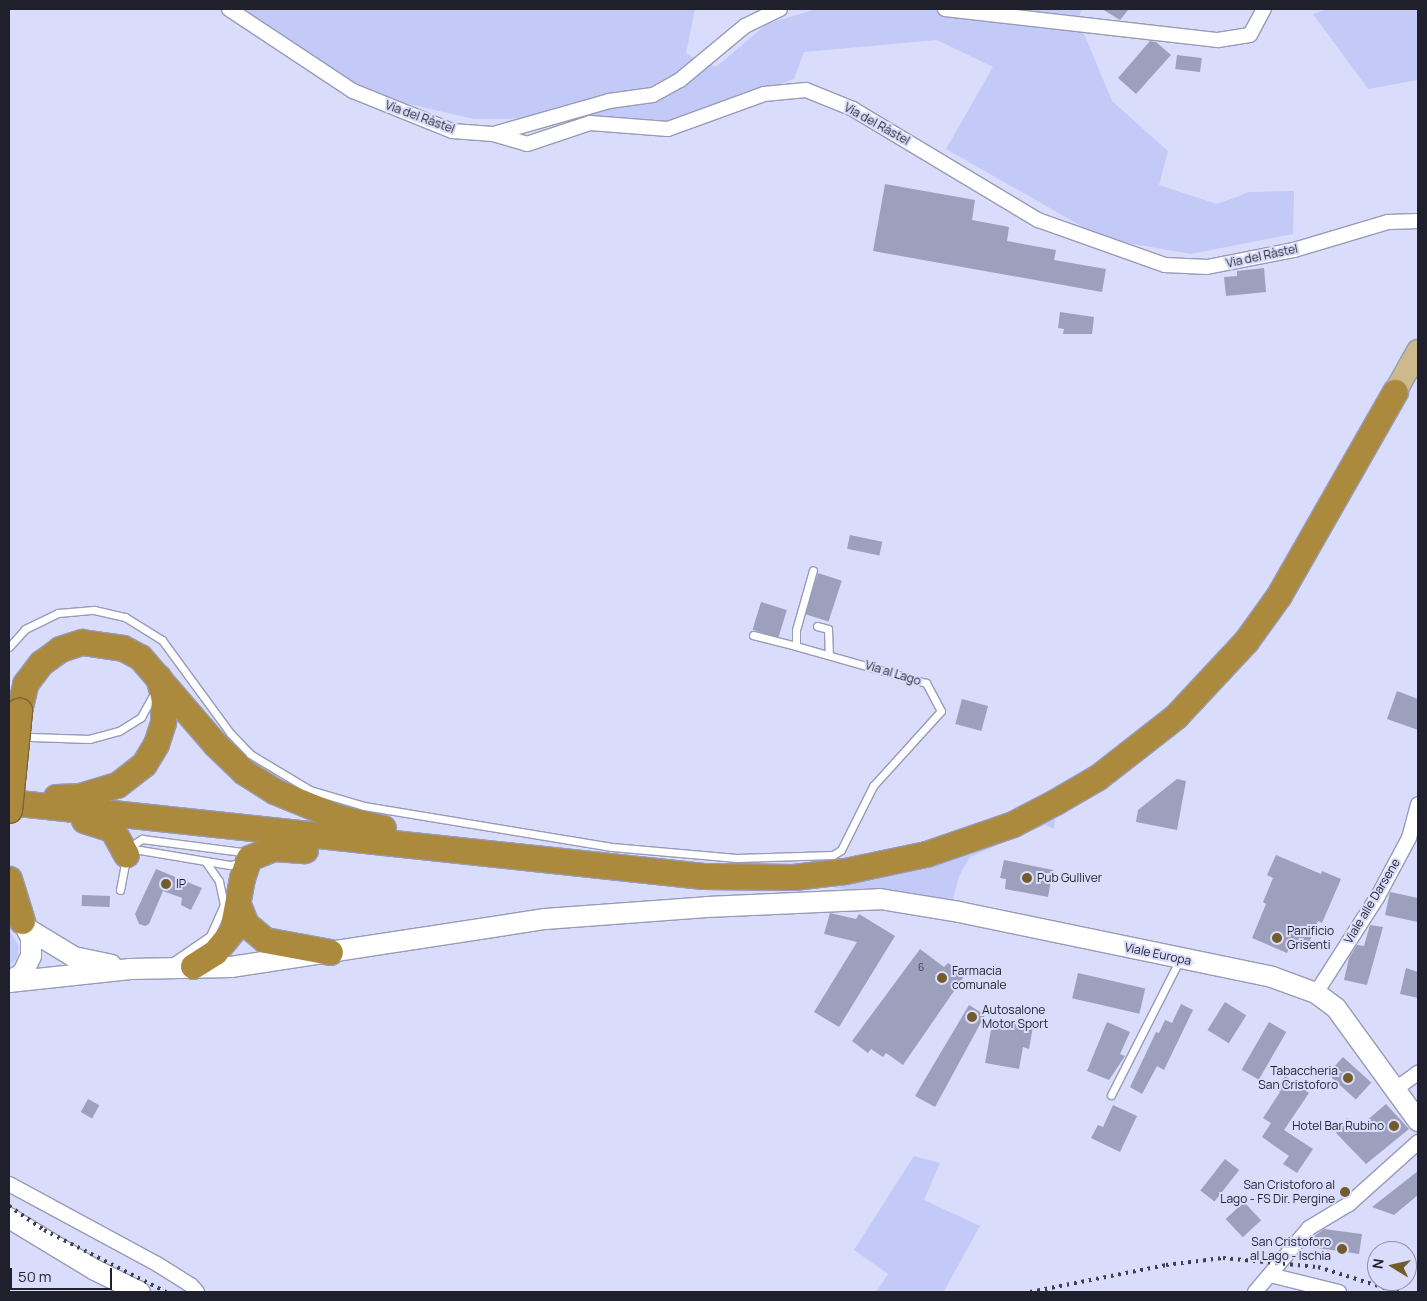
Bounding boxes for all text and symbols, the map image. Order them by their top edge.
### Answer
street label: Via del Ràstel [383,98,457,136]
street label: Via del Ràstel [842,100,912,148]
street label: Via del Ràstel [1225,241,1299,271]
street label: Via al Lago [863,658,923,688]
street label: Viale alle Darsene [1341,856,1403,946]
place label: Pub Gulliver [1037,871,1102,885]
marker: Pub Gulliver [1021,872,1033,884]
place label: IP [176,877,186,891]
marker: IP [160,878,172,890]
place label: Panificio Grisenti [1287,924,1334,952]
marker: Panificio Grisenti [1271,932,1283,944]
street label: Viale Europa [1123,940,1193,968]
house number: 6 [918,962,924,974]
place label: Farmacia comunale [952,964,1006,992]
marker: Farmacia comunale [936,972,948,984]
place label: Autosalone Motor Sport [982,1003,1048,1031]
marker: Autosalone Motor Sport [966,1011,978,1023]
place label: Tabaccheria San Cristoforo [1258,1064,1338,1092]
marker: Tabaccheria San Cristoforo [1342,1072,1354,1084]
place label: Hotel Bar Rubino [1292,1119,1384,1133]
marker: Hotel Bar Rubino [1388,1120,1400,1132]
place label: San Cristoforo al Lago - FS Dir. Pergine [1220,1178,1335,1206]
marker: San Cristoforo al Lago - FS Dir. Pergine [1339,1186,1351,1198]
place label: San Cristoforo al Lago - Ischia [1250,1235,1331,1263]
north arrow [1367,1241,1417,1291]
marker: San Cristoforo al Lago - Ischia [1335,1242,1349,1256]
text: N [1368,1257,1388,1270]
scale bar [12,1258,115,1290]
text: 50 m [18,1266,52,1287]

